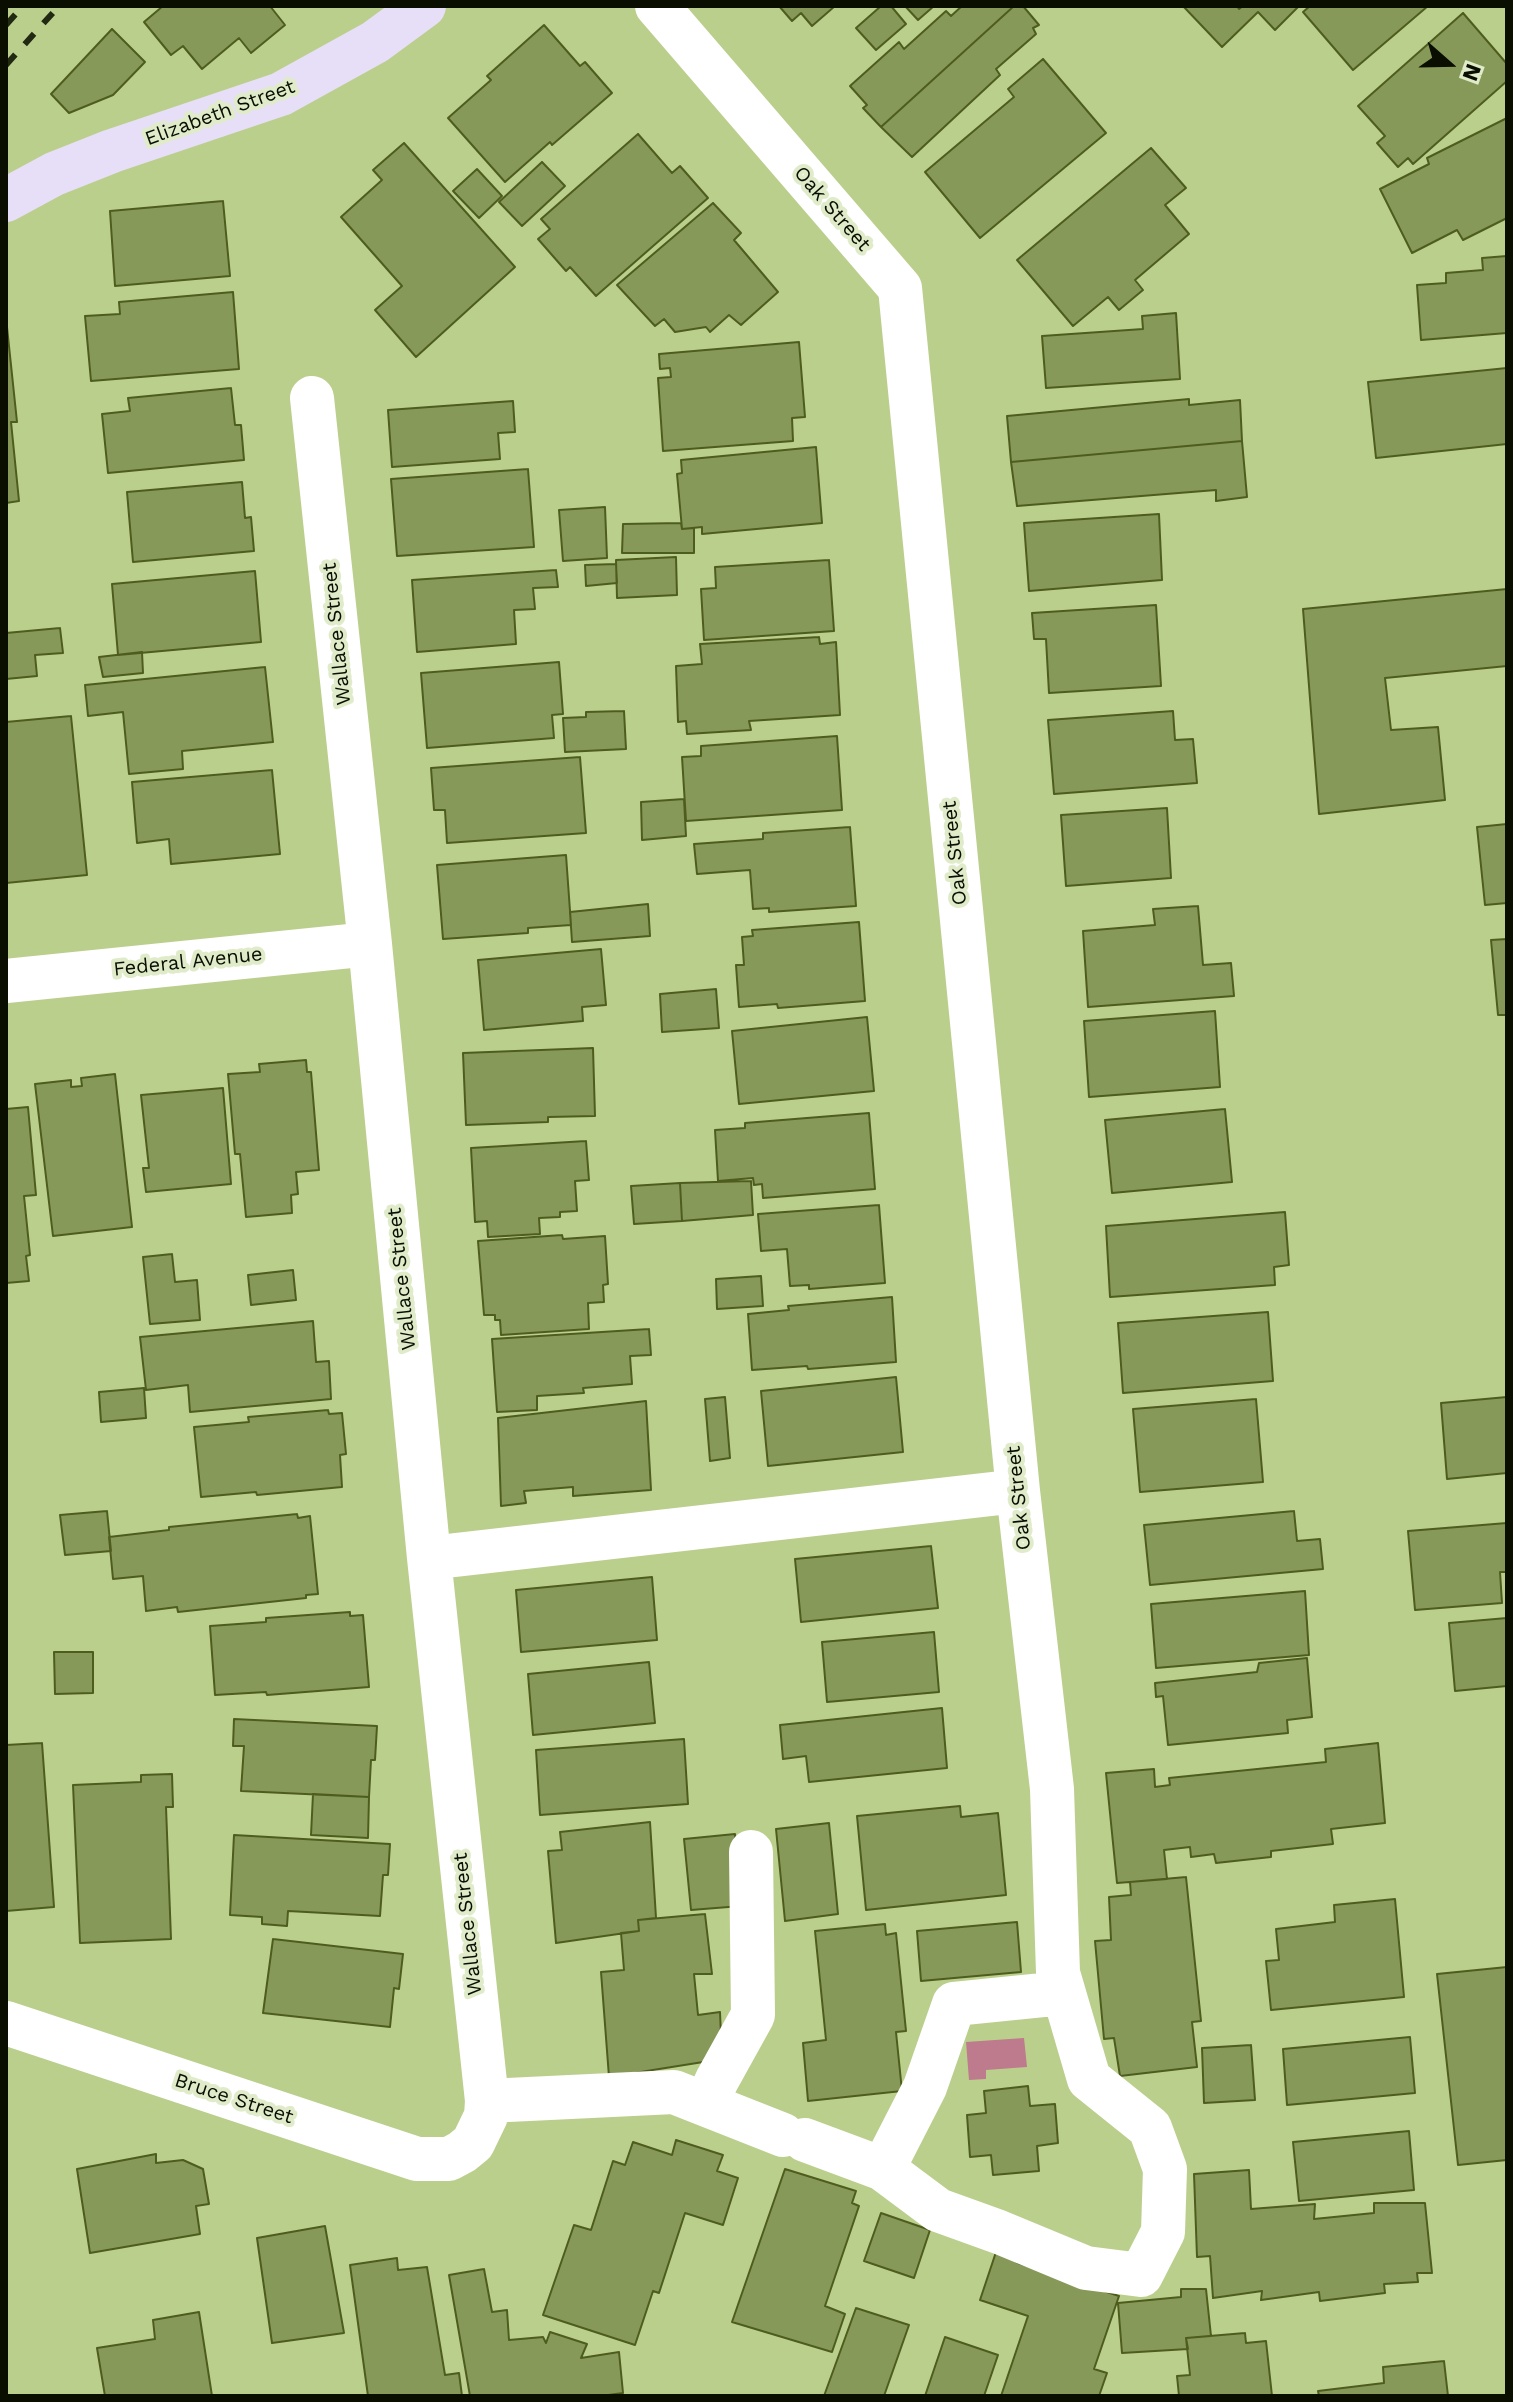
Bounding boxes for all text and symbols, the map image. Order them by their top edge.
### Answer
north arrow [1409,24,1489,104]
text: N [1457,60,1487,84]
street label: Elizabeth Street [142,75,298,151]
street label: Oak Street [789,162,875,256]
street label: Wallace Street [318,562,356,706]
street label: Oak Street [938,800,972,906]
street label: Federal Avenue [112,942,264,982]
street label: Wallace Street [383,1207,421,1351]
street label: Oak Street [1002,1445,1036,1551]
street label: Wallace Street [449,1852,487,1996]
street label: Bruce Street [172,2069,296,2129]

